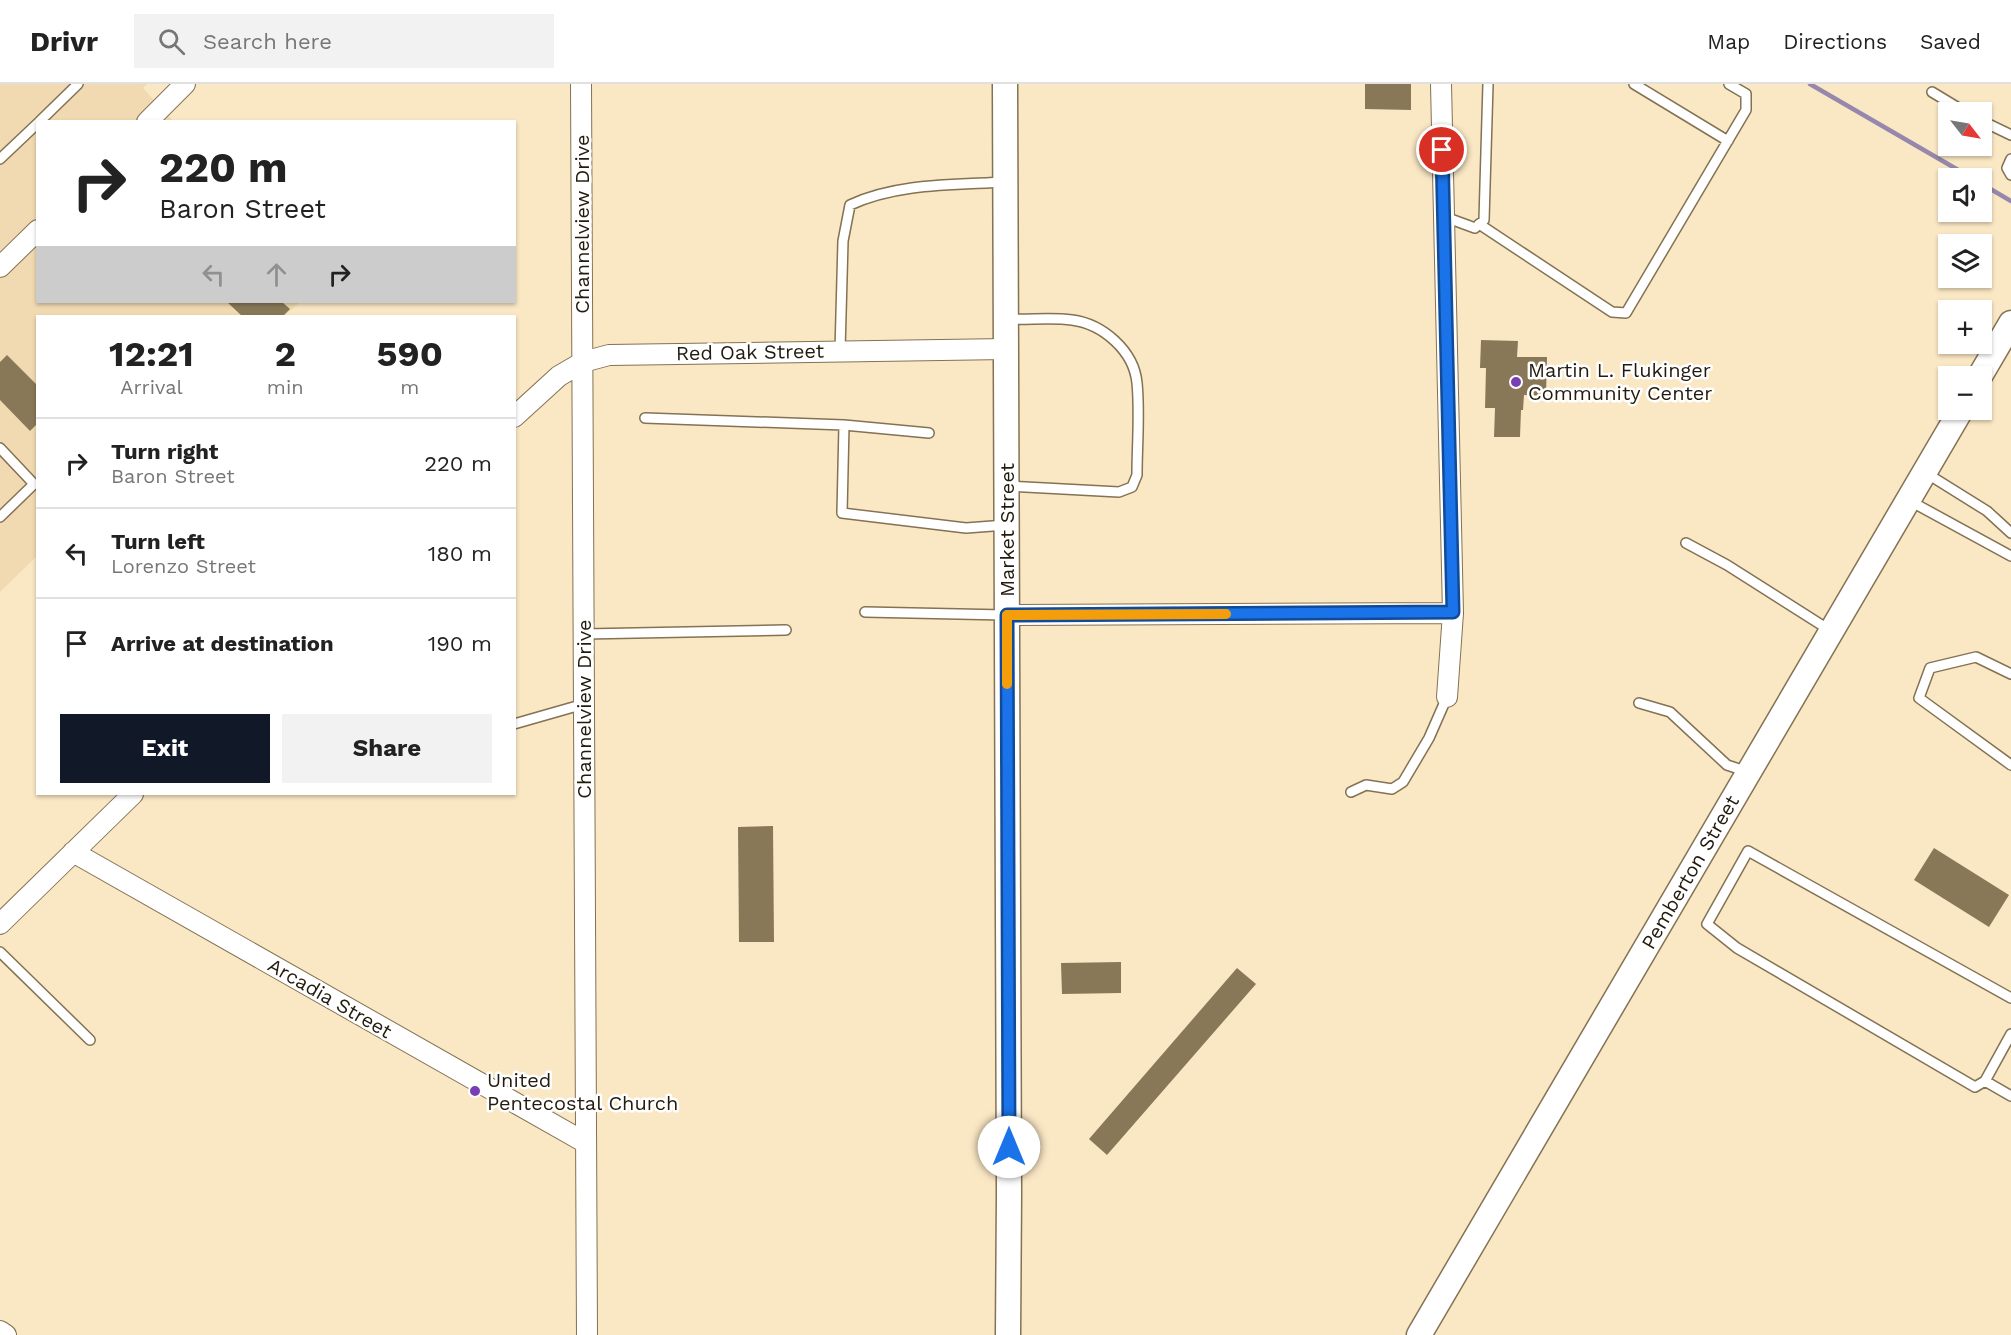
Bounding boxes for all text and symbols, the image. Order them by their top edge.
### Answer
search box [134,14,554,68]
text: Drivr [30,25,98,58]
icon: search [155,25,188,58]
text: Search here [203,29,332,54]
text: Map [1707,29,1750,54]
text: Directions [1783,29,1887,54]
text: Saved [1920,29,1981,54]
north arrow [1938,102,1992,156]
map controls [1938,102,1992,420]
pin [1416,124,1467,175]
icon: arrive [1425,133,1458,166]
street label: Channelview Drive [570,134,594,314]
text: 220 m [159,143,288,192]
icon: right [60,144,138,222]
button: sound [1938,168,1992,222]
text: Baron Street [159,193,326,225]
button: layers [1938,234,1992,288]
icon: left [197,258,230,291]
icon: ahead [260,258,293,291]
icon: right [323,258,356,291]
button: + [1938,300,1992,354]
text: 12:21 [109,333,194,375]
text: 2 [274,333,296,375]
text: 590 [377,333,443,375]
street label: Red Oak Street [676,339,825,365]
place label: Martin L. Flukinger Community Center [1528,358,1712,405]
button: − [1938,366,1992,420]
text: Arrival [120,375,183,399]
text: min [267,375,304,399]
text: m [400,375,419,399]
marker: Martin L. Flukinger Community Center [1509,375,1523,389]
text: Turn right [111,439,218,464]
icon: right [60,447,93,480]
text: 220 m [424,451,492,476]
street label: Market Street [995,462,1019,597]
text: Baron Street [111,464,235,488]
text: Turn left [111,529,205,554]
icon: left [60,537,93,570]
text: 180 m [428,541,492,566]
text: Lorenzo Street [111,554,256,578]
street label: Channelview Drive [572,619,596,799]
icon: arrive [60,627,93,660]
text: Arrive at destination [111,631,334,656]
text: 190 m [428,631,492,656]
button: Exit [60,714,270,783]
button: Share [282,714,492,783]
street label: Pemberton Street [1636,790,1744,953]
street label: Arcadia Street [264,953,397,1044]
place label: United Pentecostal Church [487,1068,678,1115]
marker: United Pentecostal Church [468,1084,482,1098]
position arrow [977,1115,1041,1179]

